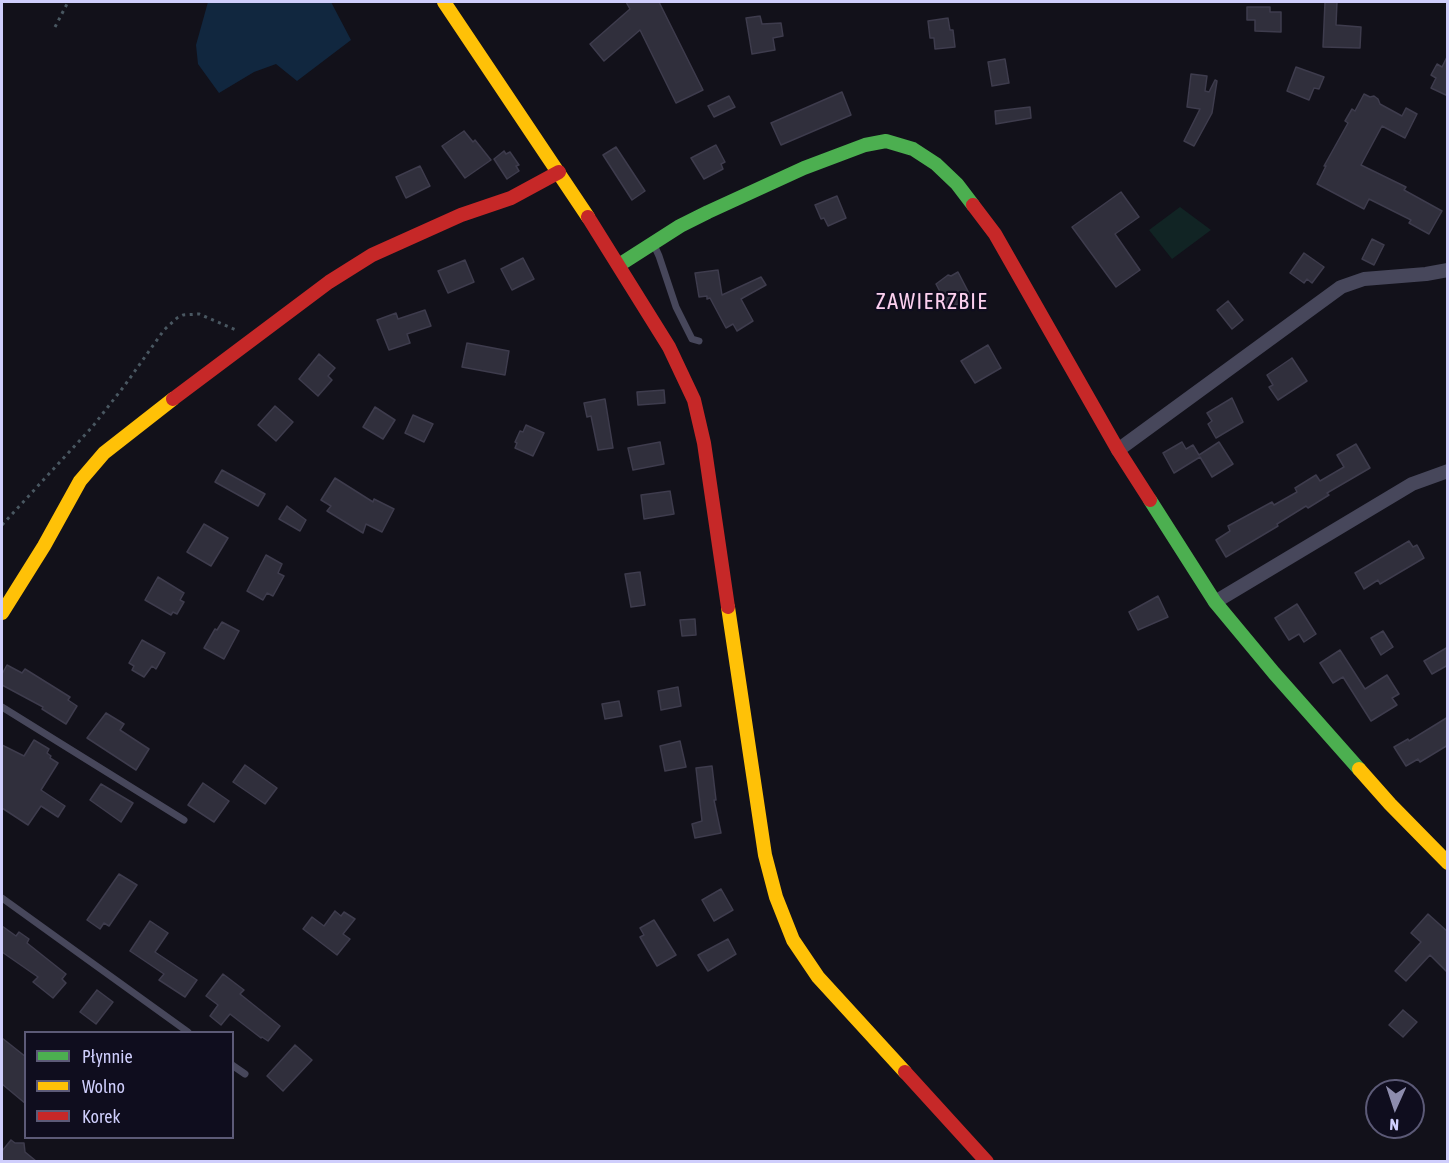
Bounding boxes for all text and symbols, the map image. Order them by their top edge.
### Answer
district label: ZAWIERZBIE [876,289,988,315]
legend [24,1031,234,1139]
text: Płynnie [82,1046,133,1067]
text: Wolno [82,1076,125,1097]
north arrow [1365,1079,1425,1139]
text: Korek [82,1106,120,1127]
text: N [1389,1116,1399,1134]

